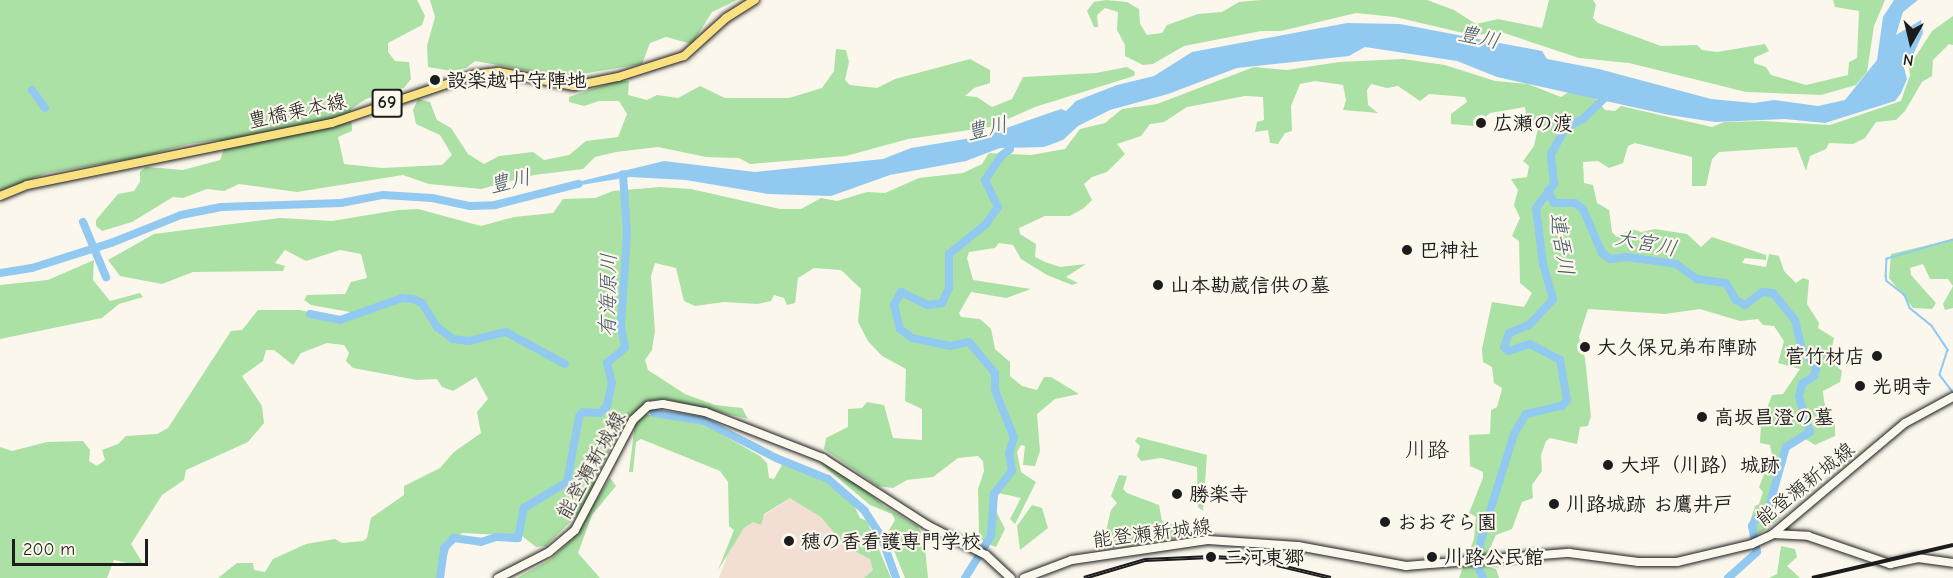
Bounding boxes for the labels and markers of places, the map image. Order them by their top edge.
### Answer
place label: 設楽越中守陣地 [447,68,587,92]
marker: 設楽越中守陣地 [428,73,442,87]
place label: 広瀬の渡 [1493,111,1573,135]
marker: 広瀬の渡 [1474,116,1488,130]
place label: 巴神社 [1419,238,1479,262]
marker: 巴神社 [1400,243,1414,257]
place label: 山本勘蔵信供の墓 [1170,273,1330,297]
marker: 山本勘蔵信供の墓 [1151,278,1165,292]
place label: 大久保兄弟布陣跡 [1597,335,1757,359]
marker: 大久保兄弟布陣跡 [1578,340,1592,354]
place label: 菅竹材店 [1785,344,1865,368]
marker: 菅竹材店 [1870,349,1884,363]
place label: 光明寺 [1872,374,1932,398]
marker: 光明寺 [1853,379,1867,393]
place label: 高坂昌澄の墓 [1714,405,1834,429]
marker: 高坂昌澄の墓 [1695,410,1709,424]
place label: 大坪（川路）城跡 [1620,453,1780,477]
marker: 大坪（川路）城跡 [1601,458,1615,472]
place label: 勝楽寺 [1189,482,1249,506]
marker: 勝楽寺 [1170,487,1184,501]
place label: 川路城跡 お鷹井戸 [1566,492,1733,516]
marker: 川路城跡 お鷹井戸 [1547,497,1561,511]
place label: おおぞら園 [1397,510,1497,534]
marker: おおぞら園 [1378,515,1392,529]
place label: 穂の香看護専門学校 [801,529,981,553]
marker: 穂の香看護専門学校 [782,534,796,548]
place label: 三河東郷 [1224,545,1304,569]
place label: 川路公民館 [1444,545,1544,569]
marker: 三河東郷 [1202,548,1220,566]
marker: 川路公民館 [1425,550,1439,564]

